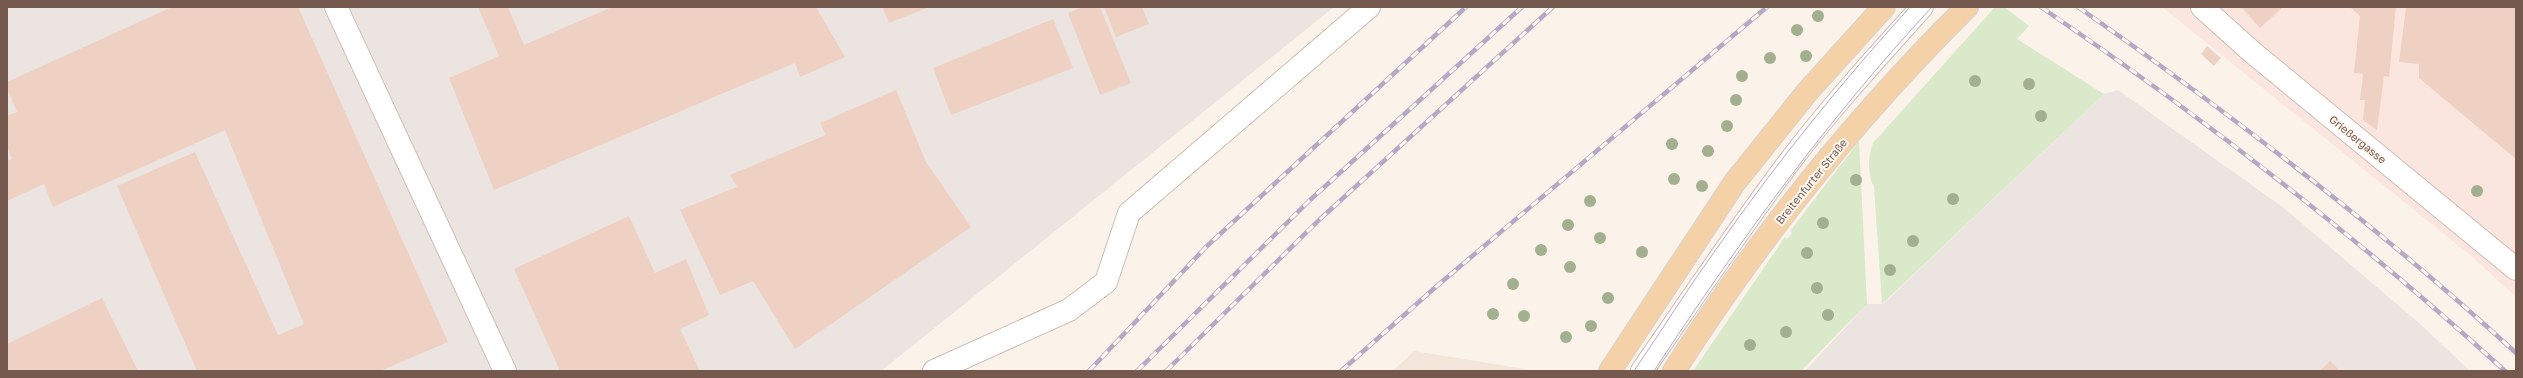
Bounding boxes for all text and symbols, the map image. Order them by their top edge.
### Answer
street label: Grießergasse [2327,112,2389,166]
street label: Breitenfurter Straße [1773,136,1849,226]

